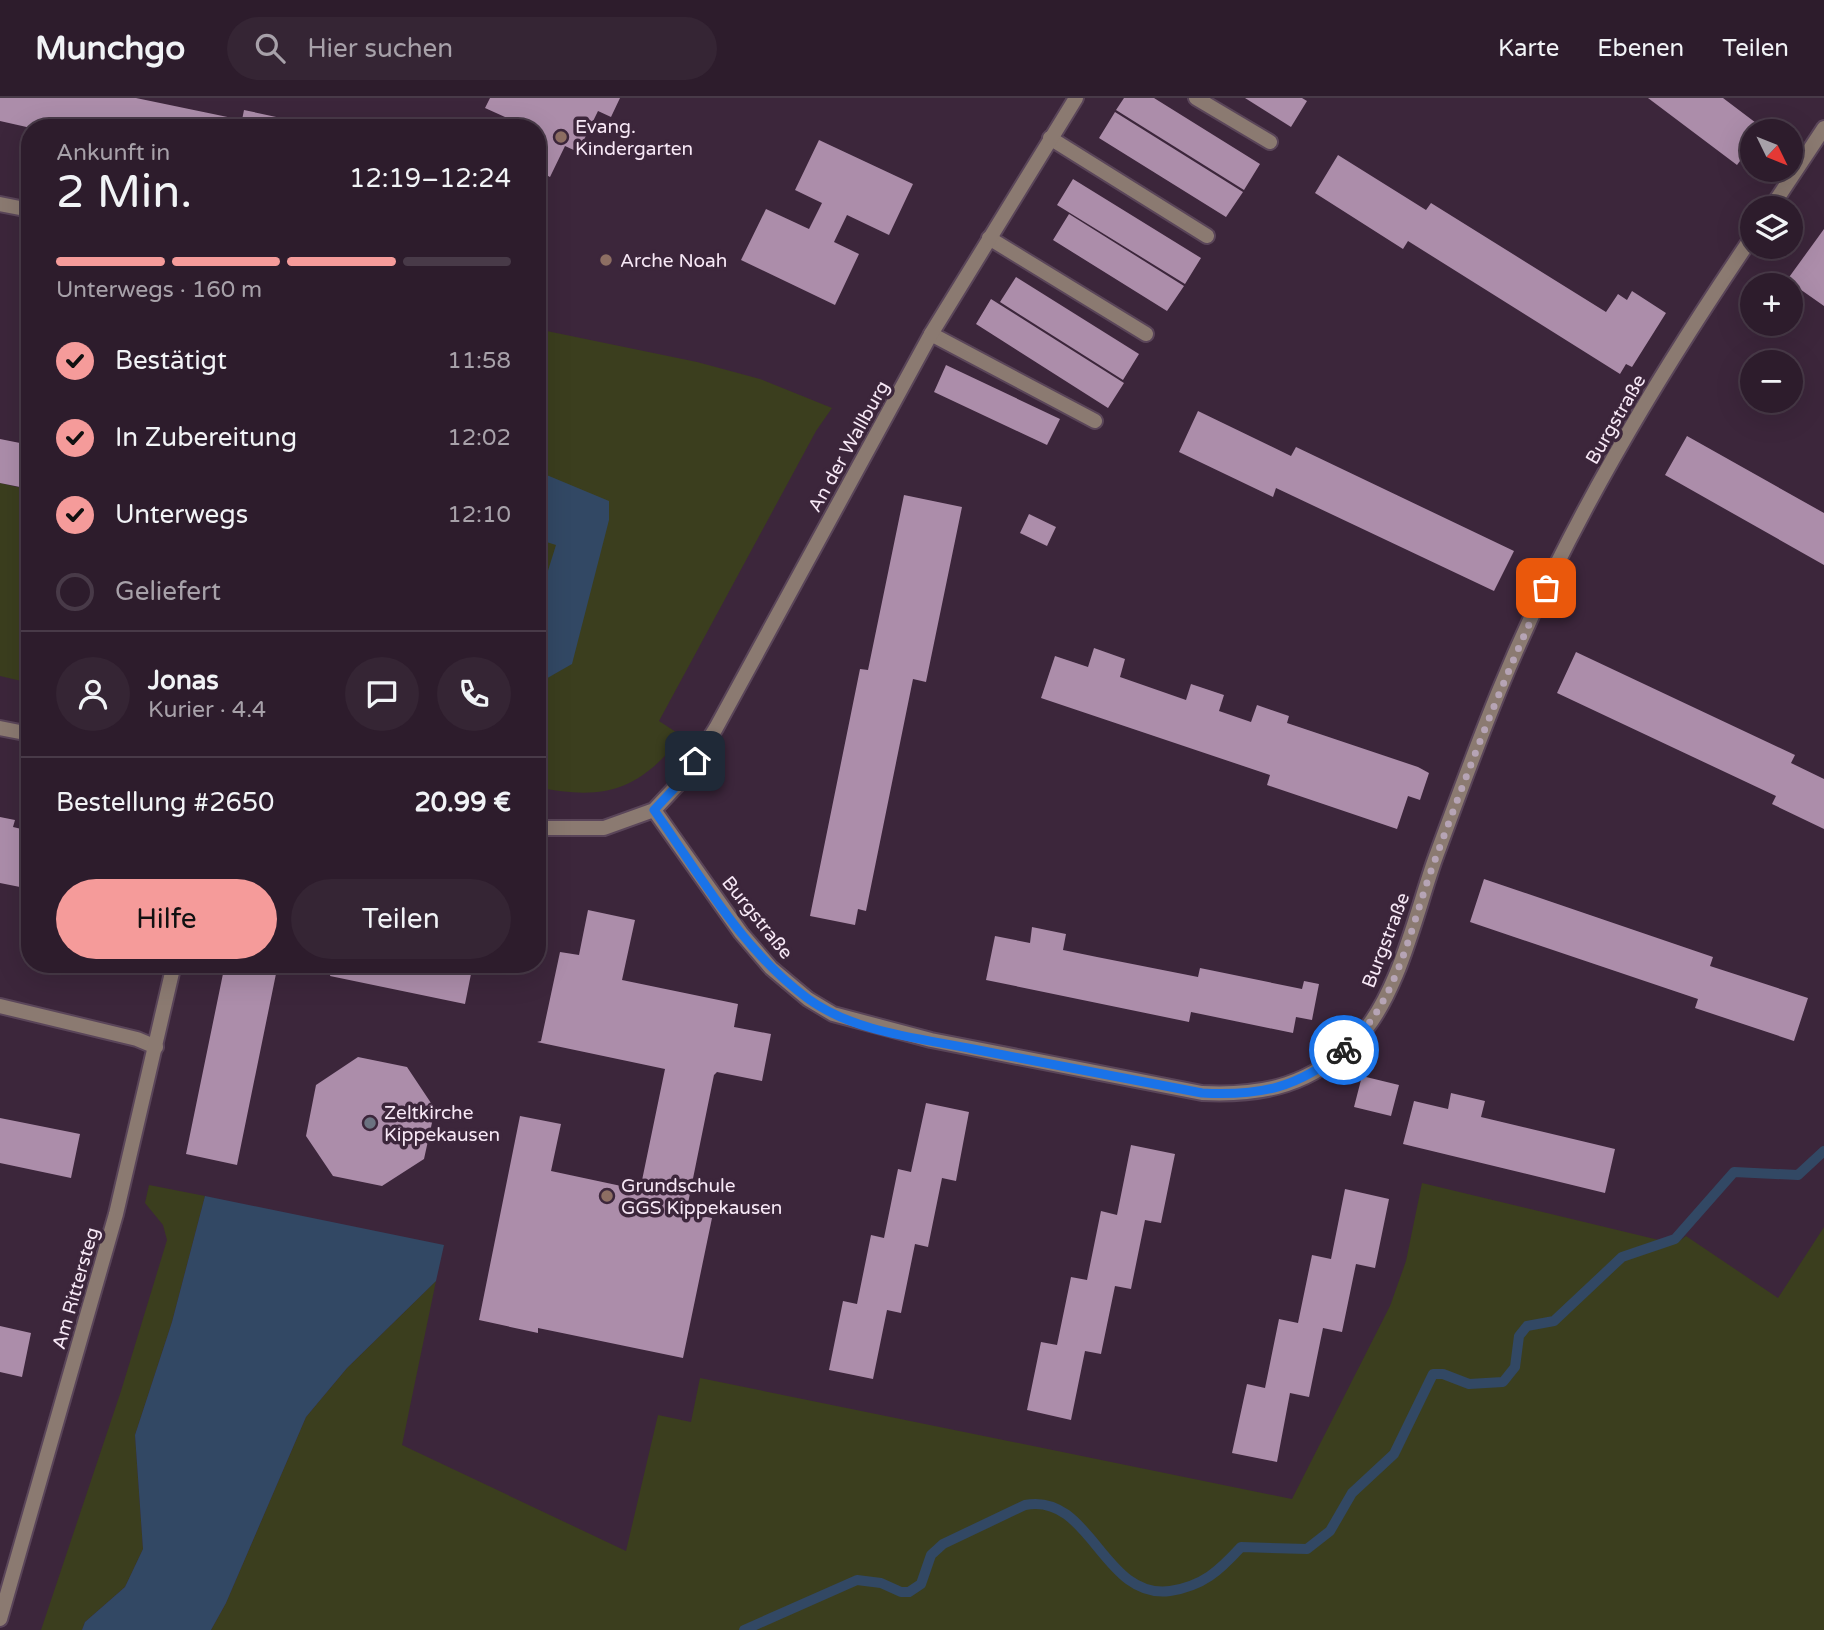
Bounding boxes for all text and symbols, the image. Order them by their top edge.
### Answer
search box [227,17,717,80]
text: Munchgo [35,29,185,68]
icon: search [251,29,289,67]
text: Hier suchen [307,33,453,64]
text: Karte [1498,34,1559,63]
text: Ebenen [1597,34,1684,63]
text: Teilen [1722,34,1789,63]
place label: Evang. Kindergarten [575,116,693,160]
north arrow [1740,119,1802,182]
map controls [1740,119,1803,413]
marker: Evang. Kindergarten [553,129,569,145]
text: Ankunft in [56,139,170,167]
text: 12:19–12:24 [349,163,511,194]
text: 2 Min. [56,165,192,220]
button: layers [1740,196,1803,259]
place label: Arche Noah [620,250,727,272]
marker: Arche Noah [598,252,614,268]
button: + [1740,273,1803,336]
text: Unterwegs · 160 m [56,276,262,304]
icon: check [56,342,94,380]
text: Bestätigt [115,345,227,376]
text: 11:58 [447,347,511,375]
button: − [1740,350,1803,413]
street label: Burgstraße [1581,371,1650,468]
street label: An der Wallburg [804,377,894,516]
icon: check [56,419,94,457]
text: In Zubereitung [115,422,297,453]
text: 12:02 [447,424,511,452]
icon: check [56,496,94,534]
text: Unterwegs [115,499,248,530]
text: 12:10 [447,501,511,529]
pin [1516,558,1576,618]
icon: bag [1527,569,1565,607]
text: Geliefert [115,576,221,607]
button: person [56,657,130,731]
button: chat [345,657,419,731]
button: phone [437,657,511,731]
text: Jonas [148,665,219,696]
text: Kurier · 4.4 [148,696,266,724]
pin [665,731,725,791]
icon: home [676,742,714,780]
text: Bestellung #2650 [56,787,274,818]
text: 20.99 € [414,787,511,818]
street label: Burgstraße [717,872,797,963]
button: Hilfe [56,879,277,959]
button: Teilen [291,879,511,959]
street label: Burgstraße [1358,890,1414,991]
courier [1309,1015,1379,1085]
icon: bike [1325,1031,1363,1069]
place label: Zeltkirche Kippekausen [384,1102,500,1146]
marker: Zeltkirche Kippekausen [362,1115,378,1131]
place label: Grundschule GGS Kippekausen [621,1175,782,1219]
marker: Grundschule GGS Kippekausen [599,1188,615,1204]
street label: Am Rittersteg [48,1225,104,1352]

